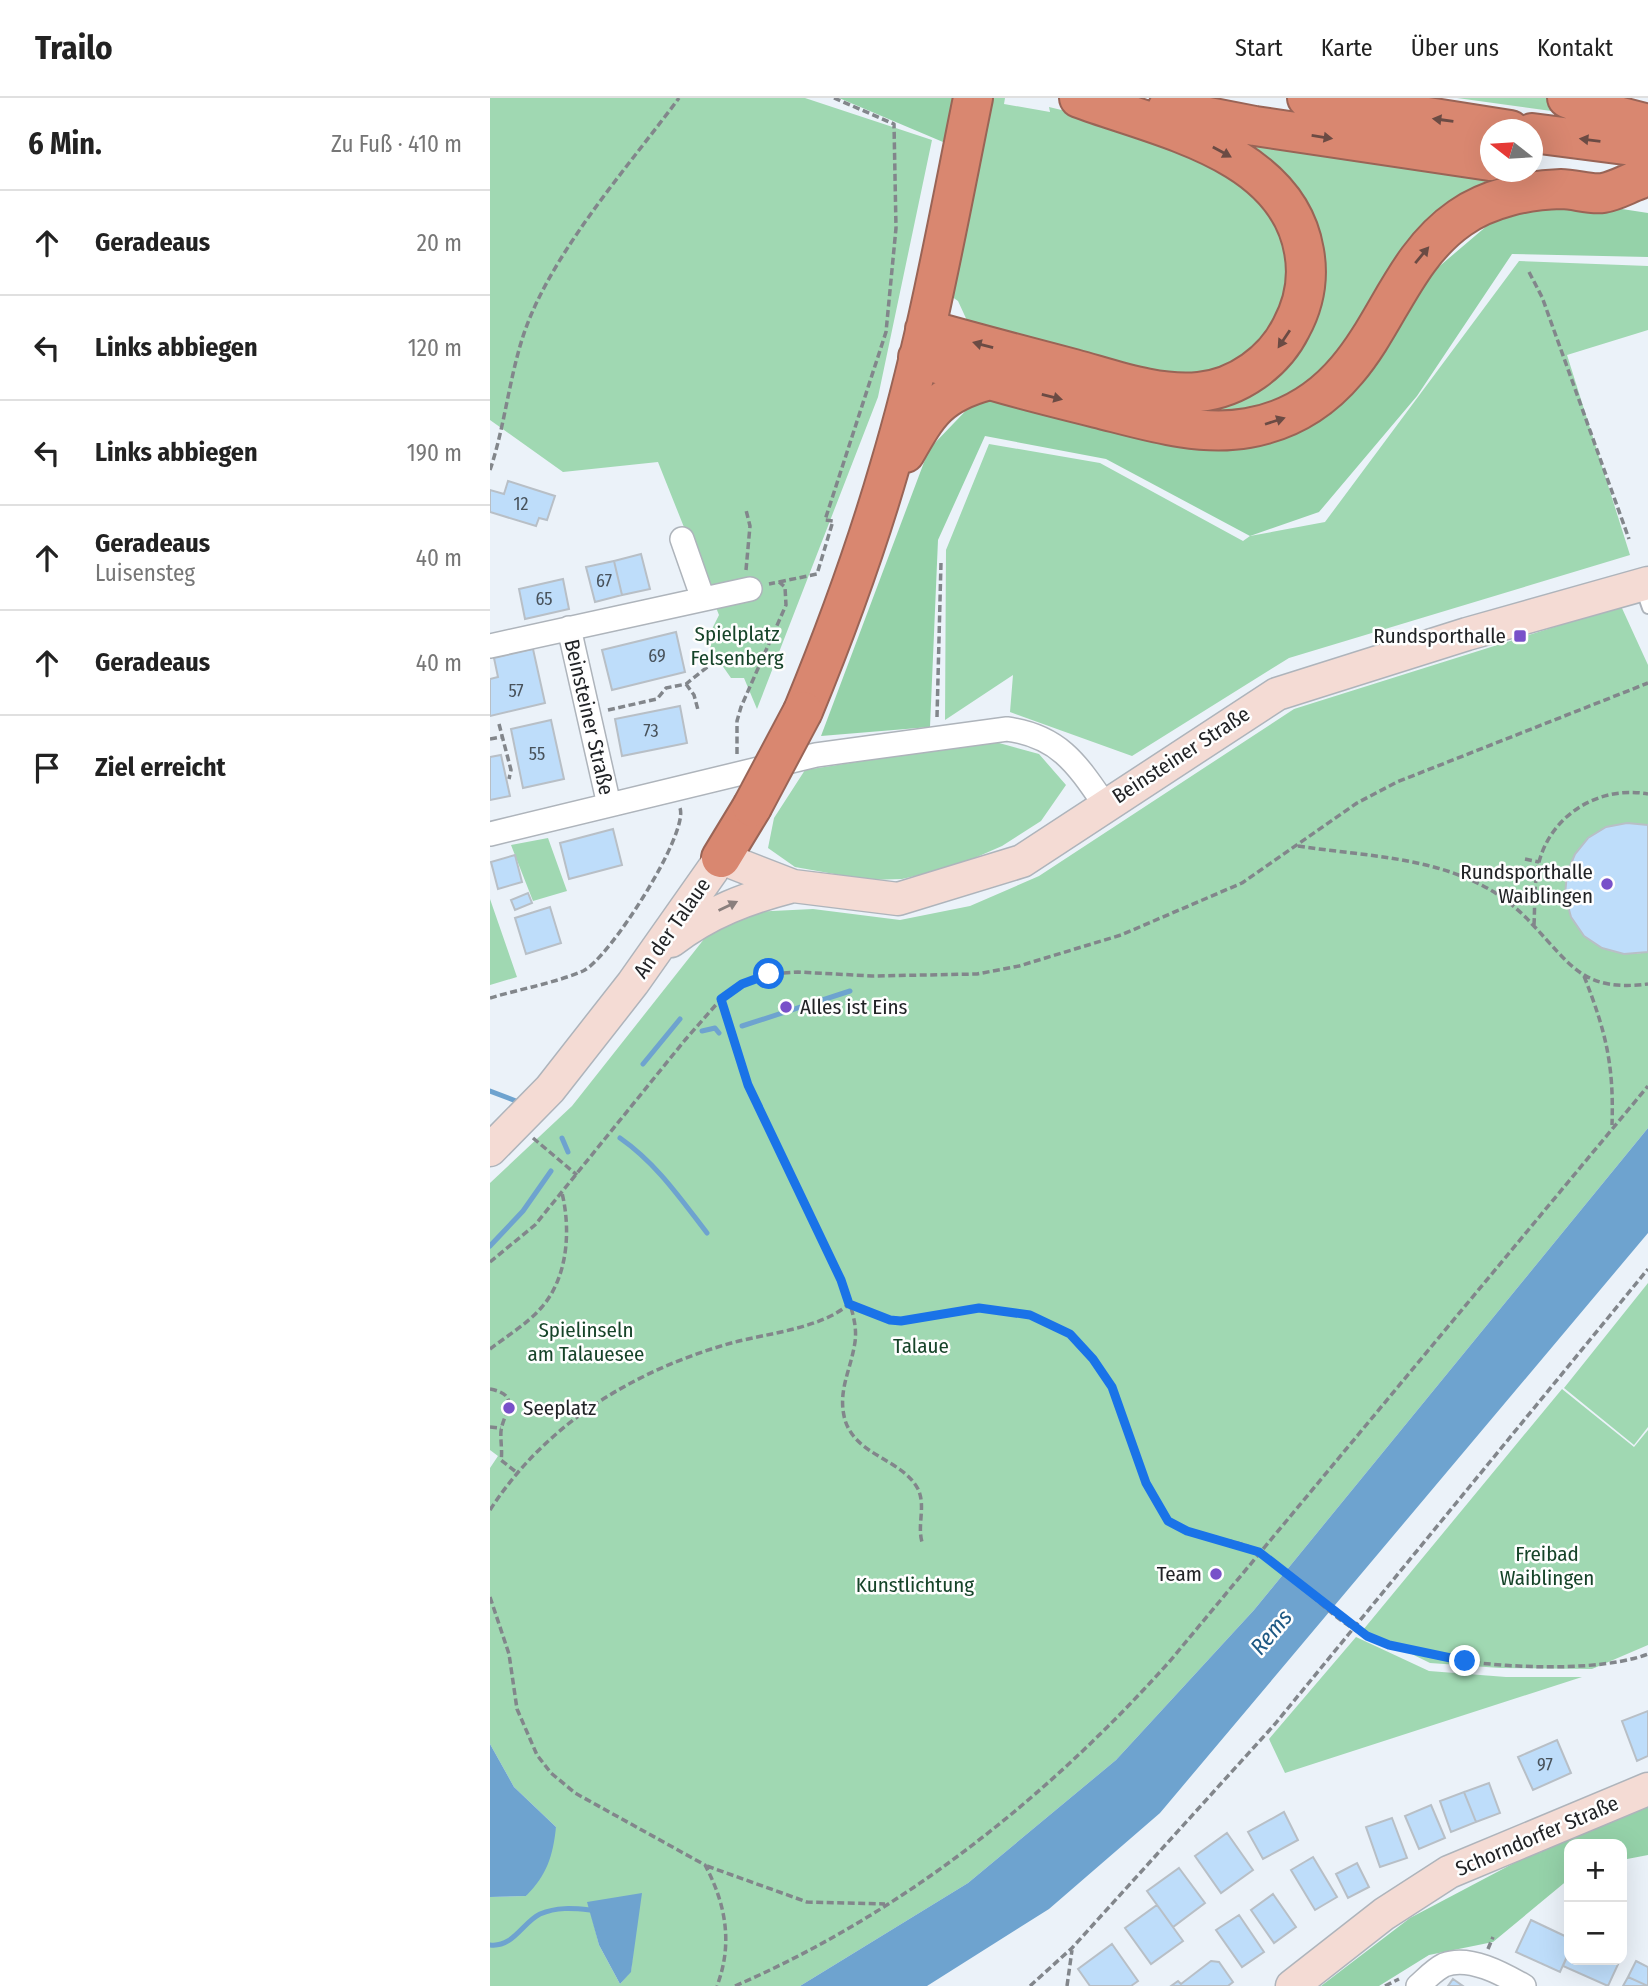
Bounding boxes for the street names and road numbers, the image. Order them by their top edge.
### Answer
street label: Beinsteiner Straße [558,637,620,797]
street label: Beinsteiner Straße [1107,701,1255,809]
street label: An der Talaue [628,873,716,983]
street label: Schorndorfer Straße [1452,1790,1622,1882]

